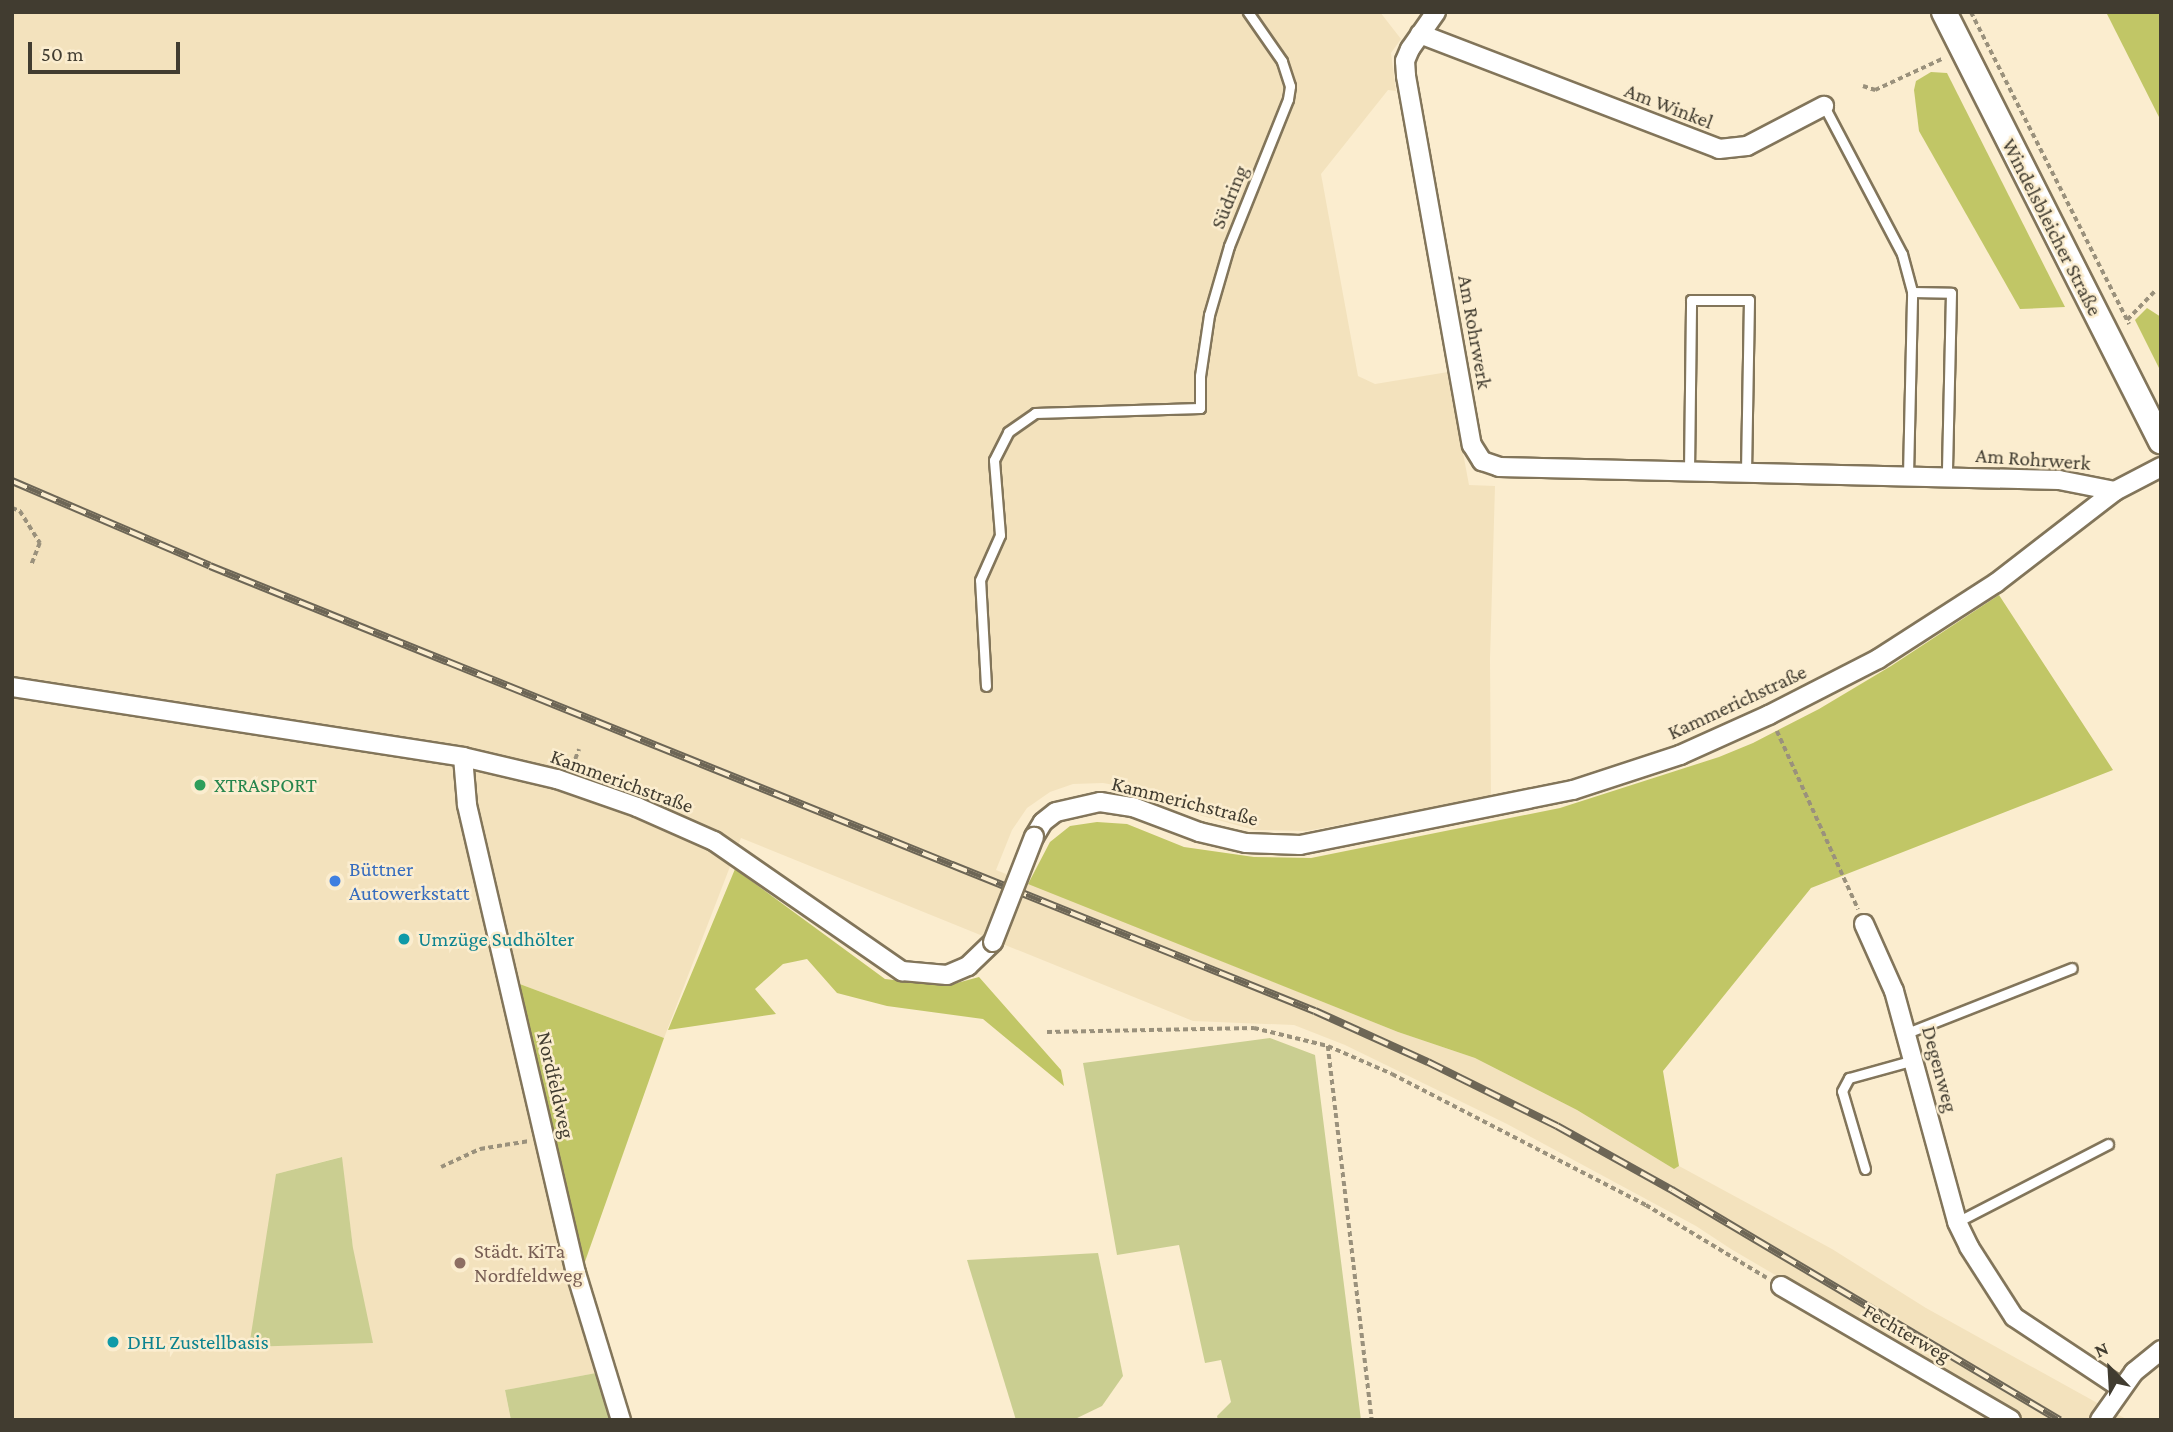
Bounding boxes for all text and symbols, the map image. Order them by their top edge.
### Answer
scale bar [32,28,184,72]
text: 50 m [41,42,84,66]
street label: Am Winkel [1621,78,1717,134]
street label: Windelsbleicher Straße [1996,134,2108,320]
street label: Südring [1205,161,1253,233]
street label: Am Rohrwerk [1453,273,1497,391]
street label: Am Rohrwerk [1975,442,2091,476]
street label: Kammerichstraße [1664,659,1810,745]
street label: Kammerichstraße [547,743,697,819]
street label: Kammerichstraße [1109,771,1261,831]
place label: XTRASPORT [214,772,317,798]
marker: XTRASPORT [192,777,208,793]
place label: Büttner Autowerkstatt [349,856,470,906]
marker: Büttner Autowerkstatt [327,873,343,889]
place label: Umzüge Sudhölter [418,926,574,952]
marker: Umzüge Sudhölter [396,931,412,947]
street label: Degenweg [1916,1023,1964,1115]
street label: Nordfeldweg [531,1029,581,1141]
place label: Städt. KiTa Nordfeldweg [474,1238,583,1288]
marker: Städt. KiTa Nordfeldweg [452,1255,468,1271]
street label: Fechterweg [1859,1298,1955,1368]
place label: DHL Zustellbasis [127,1329,269,1355]
marker: DHL Zustellbasis [105,1334,121,1350]
north arrow [2075,1334,2145,1404]
text: N [2091,1337,2111,1362]

